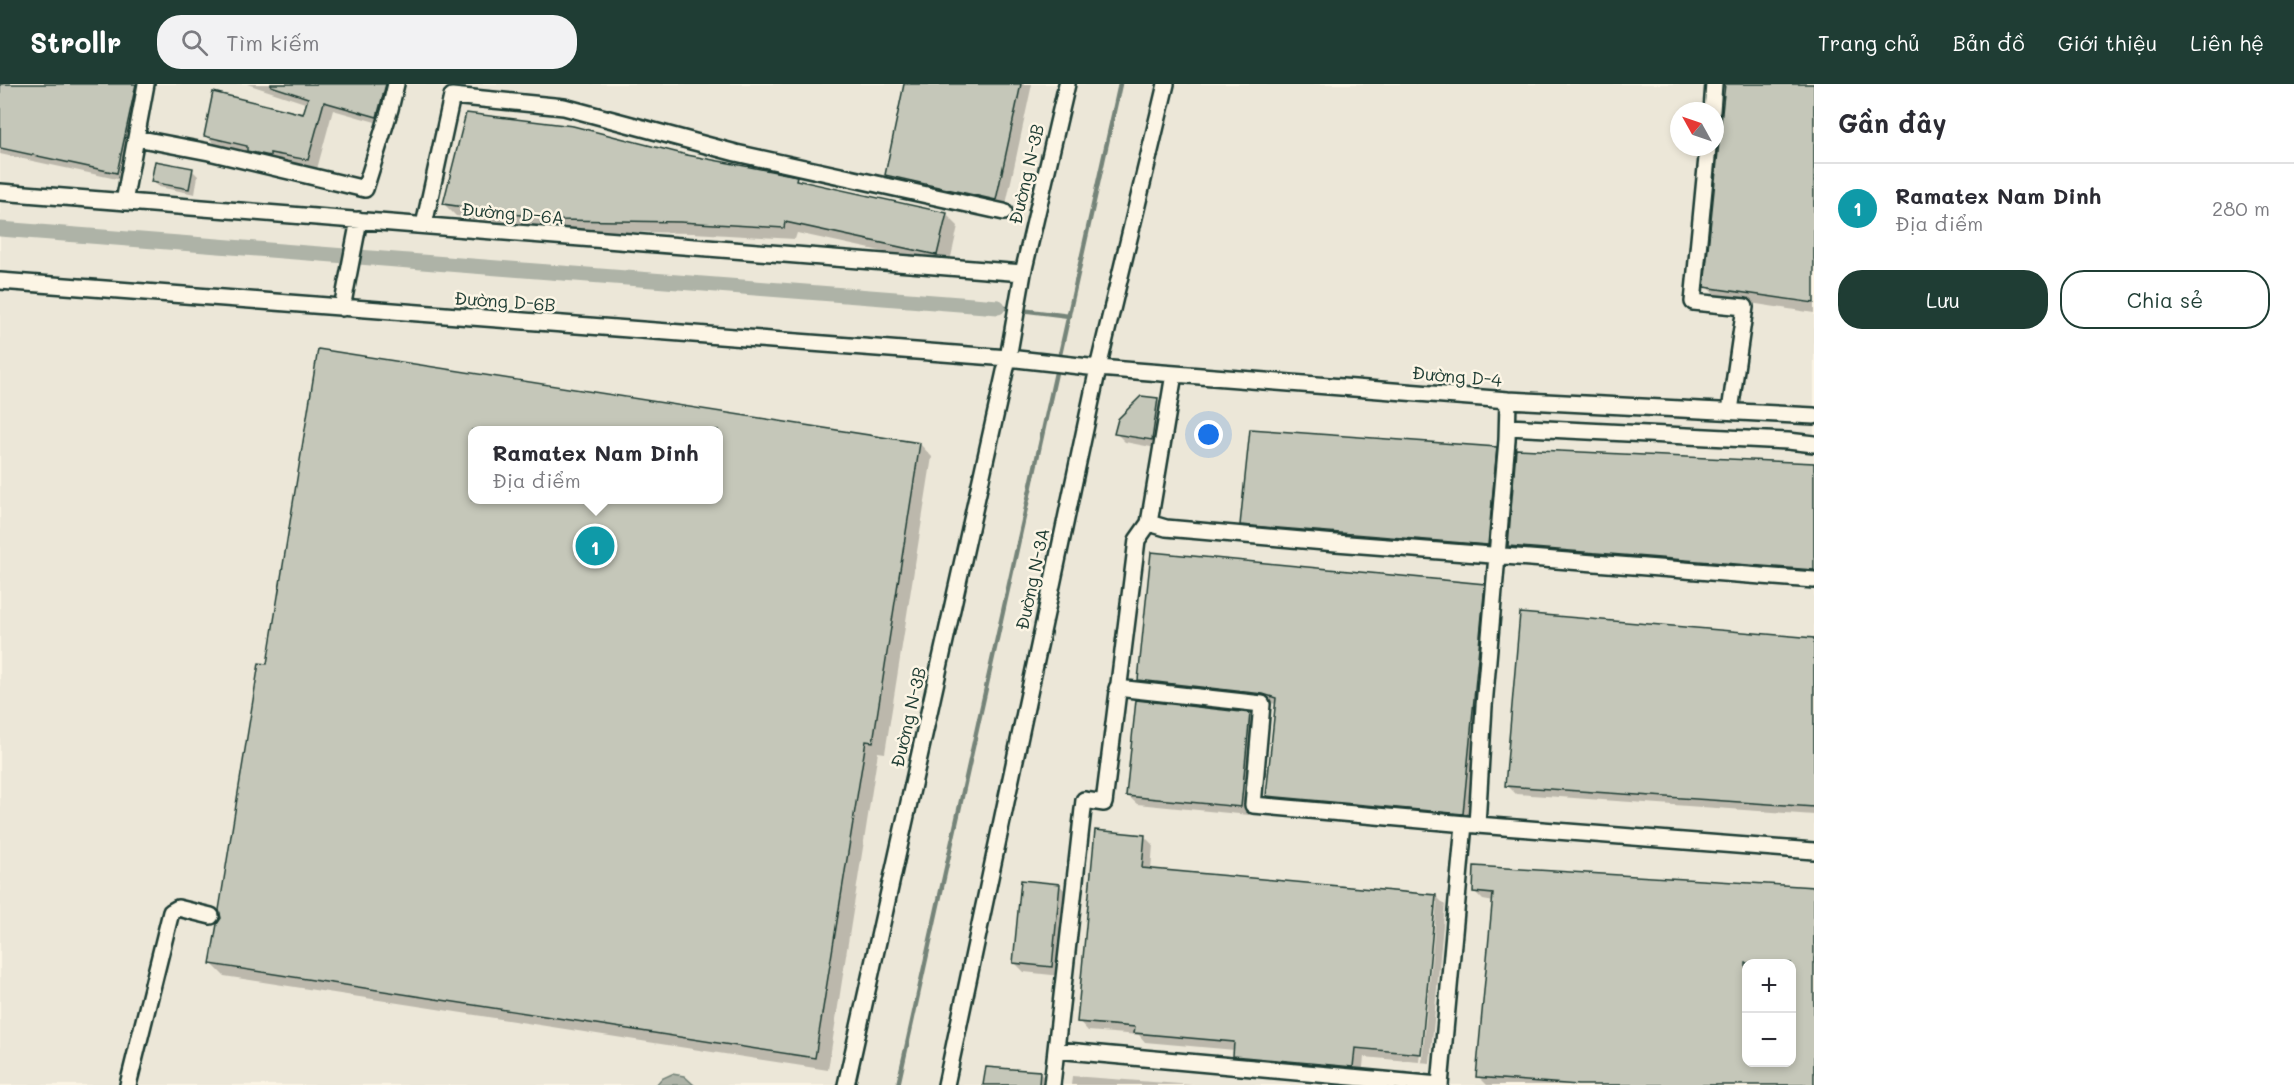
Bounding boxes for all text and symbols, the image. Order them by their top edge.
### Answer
search box [157,15,577,69]
text: Strollr [30,24,121,60]
icon: search [178,26,211,59]
text: Tìm kiếm [226,28,320,57]
text: Trang chủ [1818,29,1920,56]
text: Bản đồ [1953,29,2025,56]
text: Giới thiệu [2058,29,2157,56]
text: Liên hệ [2190,29,2264,56]
north arrow [1670,102,1724,156]
text: Gần đây [1838,106,1947,140]
street label: Đường N-3B [1003,121,1049,227]
text: Ramatex Nam Dinh [1895,181,2101,210]
text: 1 [1853,195,1862,221]
text: 280 m [2212,195,2270,221]
street label: Đường D-6A [461,197,565,229]
text: Địa điểm [1895,210,1983,236]
button: Lưu [1838,270,2048,329]
button: Chia sẻ [2060,270,2270,329]
street label: Đường D-6B [453,285,557,317]
street label: Đường D-4 [1411,360,1503,392]
your location [1194,420,1223,449]
popup [468,426,723,504]
text: Ramatex Nam Dinh [492,438,699,467]
text: Địa điểm [492,467,581,493]
pin: 1 [576,524,614,568]
street label: Đường N-3A [1009,526,1055,632]
street label: Đường N-3B [885,664,931,770]
map controls [1742,959,1796,1067]
button: + [1742,959,1796,1013]
button: − [1742,1013,1796,1067]

